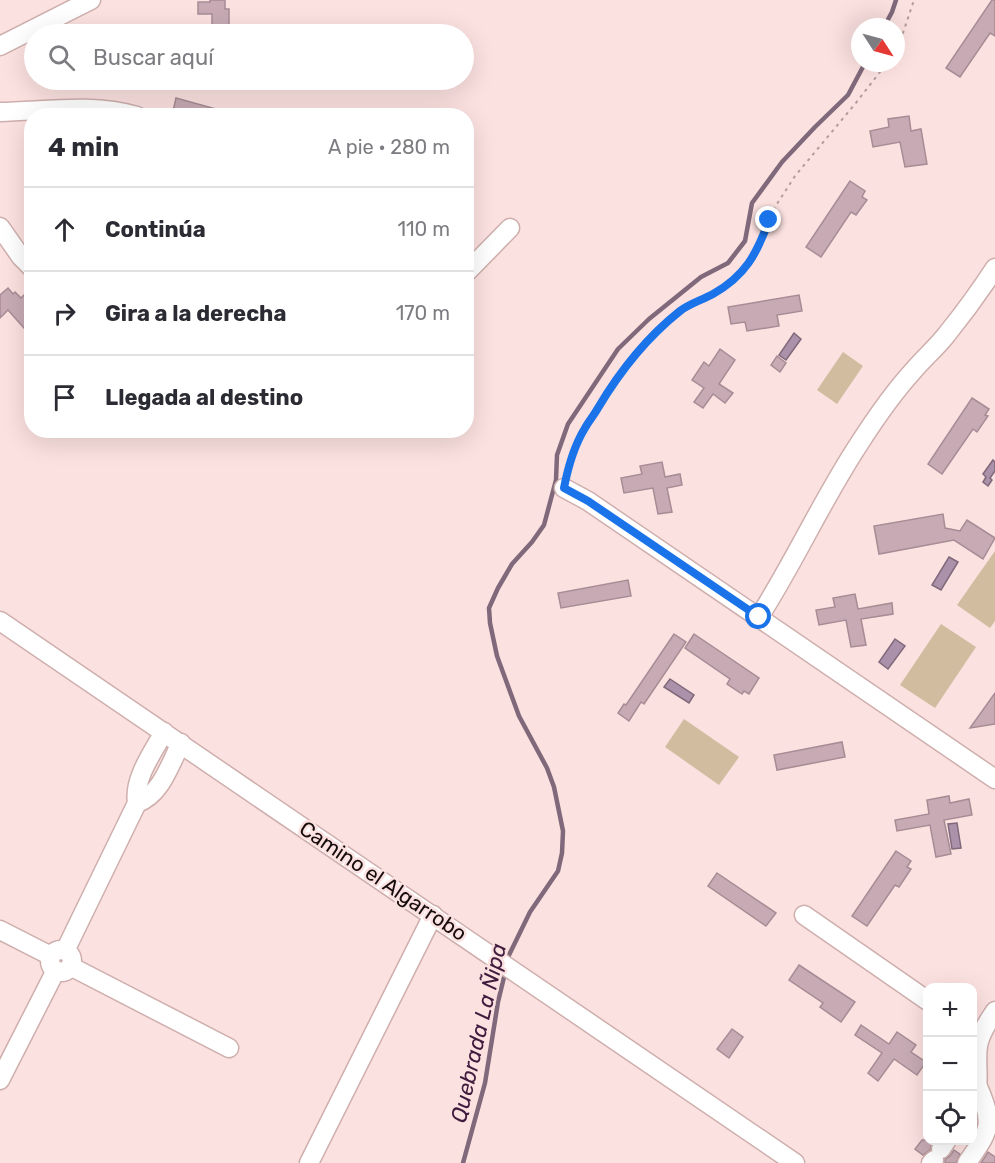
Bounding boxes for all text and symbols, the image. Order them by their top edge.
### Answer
north arrow [851,18,905,72]
search box [24,24,474,90]
icon: search [45,41,78,74]
text: Buscar aquí [93,44,214,71]
text: 4 min [48,132,119,163]
text: A pie · 280 m [328,135,450,159]
route end [755,206,781,232]
icon: ahead [48,213,81,246]
text: Continúa [105,216,206,243]
text: 110 m [398,217,450,241]
icon: right [48,297,81,330]
text: Gira a la derecha [105,300,286,327]
text: 170 m [396,301,450,325]
icon: arrive [48,381,81,414]
text: Llegada al destino [105,384,303,411]
route start [745,603,771,629]
street label: Camino el Algarrobo [295,815,472,946]
water label: Quebrada La Ñipa [445,941,512,1126]
map controls [923,983,977,1145]
button: + [923,983,977,1037]
button: − [923,1037,977,1091]
button: locate [923,1091,977,1145]

